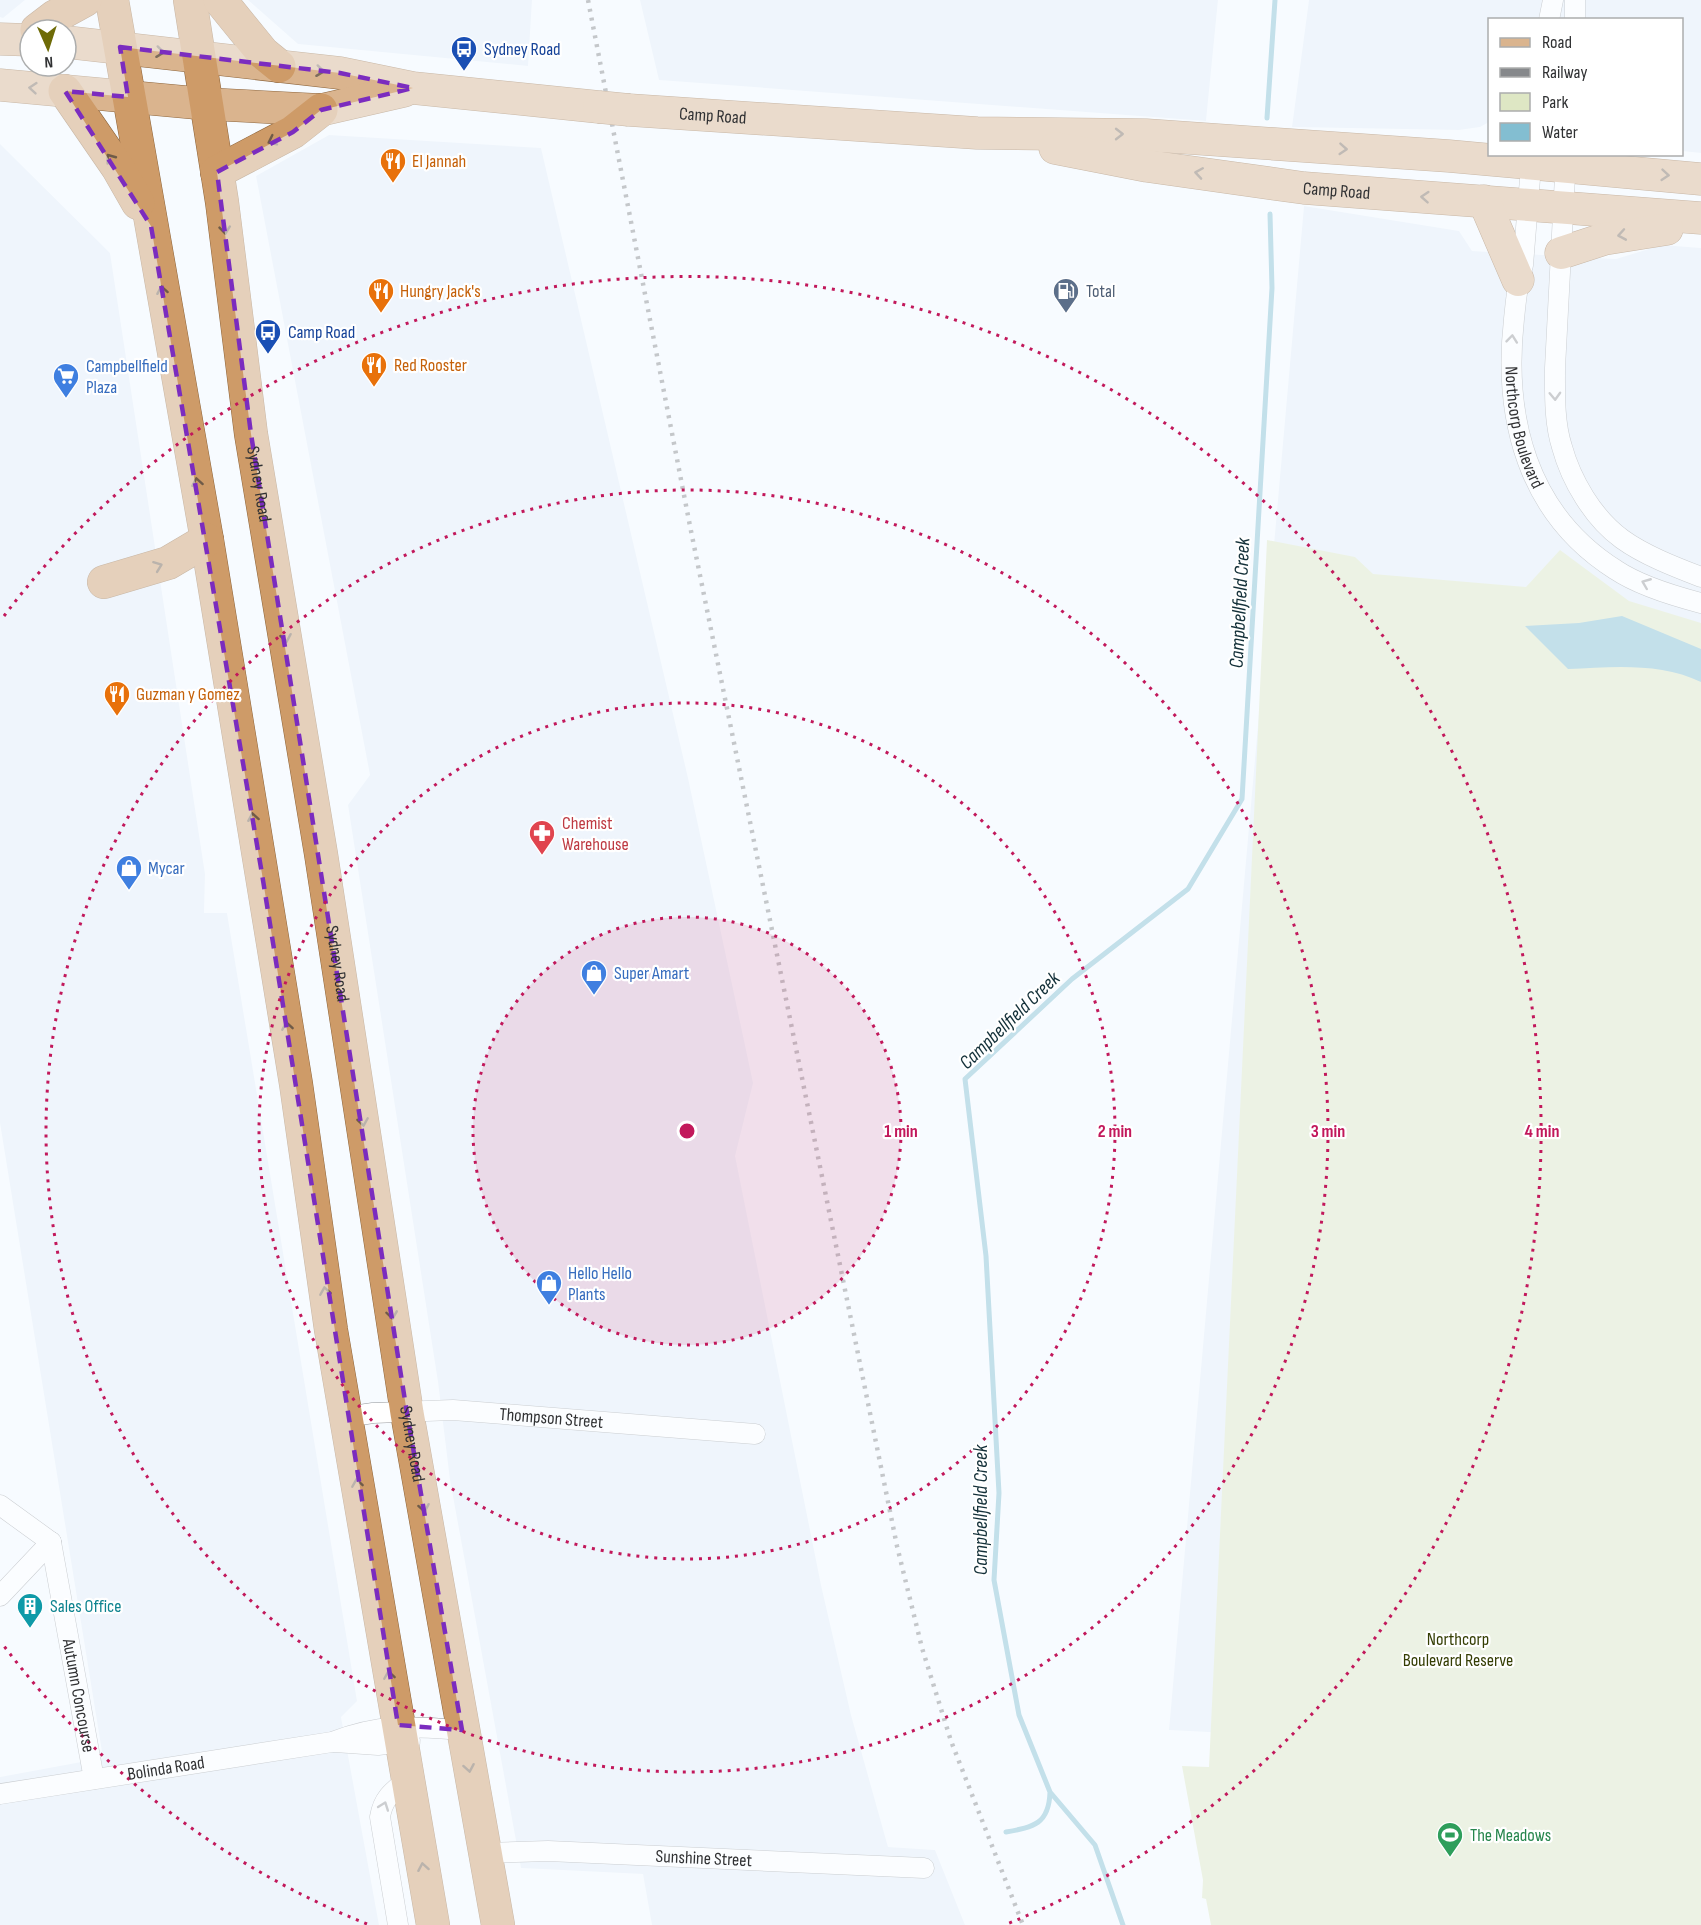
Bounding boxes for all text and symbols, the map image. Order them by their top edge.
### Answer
north arrow [18,18,78,78]
legend [1488,18,1683,156]
text: Road [1542,32,1572,53]
bus stop icon: Sydney Road [449,34,479,72]
place label: Sydney Road [484,39,561,60]
one-way arrow [155,45,164,58]
text: N [44,52,53,71]
text: Railway [1542,62,1587,83]
one-way arrow [316,64,325,77]
one-way arrow [28,82,37,95]
text: Park [1542,92,1568,113]
street label: Camp Road [679,103,747,129]
text: Water [1542,122,1578,143]
one-way arrow [1114,128,1123,140]
one-way arrow [267,134,278,146]
one-way arrow [1339,143,1348,156]
restaurant icon: El Jannah [378,146,408,184]
place label: El Jannah [412,151,466,172]
one-way arrow [106,153,117,164]
one-way arrow [1194,168,1203,180]
one-way arrow [1661,168,1670,181]
street label: Camp Road [1302,178,1371,204]
one-way arrow [1421,191,1430,204]
one-way arrow [218,226,231,235]
one-way arrow [1617,229,1627,241]
restaurant icon: Hungry Jack's [366,276,396,314]
fuel station icon: Total [1051,276,1081,314]
place label: Hungry Jack's [400,281,481,302]
place label: Total [1086,281,1115,302]
one-way arrow [157,285,169,295]
bus stop icon: Camp Road [253,317,283,355]
place label: Camp Road [288,322,355,343]
one-way arrow [1505,334,1518,344]
restaurant icon: Red Rooster [359,350,389,388]
place label: Red Rooster [394,355,467,376]
place label: Campbellfield Plaza [86,356,168,398]
supermarket icon: Campbellfield Plaza [51,361,81,399]
street label: Northcorp Boulevard [1501,366,1548,492]
one-way arrow [1549,391,1562,400]
street label: Sydney Road [242,445,275,524]
one-way arrow [191,477,204,487]
water label: Campbellfield Creek [1225,537,1255,669]
one-way arrow [152,561,163,574]
one-way arrow [1641,578,1652,591]
one-way arrow [280,634,292,643]
restaurant icon: Guzman y Gomez [102,679,132,717]
place label: Guzman y Gomez [136,684,240,705]
one-way arrow [247,812,259,821]
place label: Chemist Warehouse [562,813,629,855]
pharmacy icon: Chemist Warehouse [527,818,557,856]
shop icon: Mycar [114,853,144,891]
place label: Mycar [148,858,185,879]
street label: Sydney Road [321,924,354,1003]
shop icon: Super Amart [579,958,609,996]
place label: Super Amart [614,963,690,984]
water label: Campbellfield Creek [954,966,1065,1075]
one-way arrow [281,1021,293,1031]
one-way arrow [357,1118,369,1127]
centre of rings [677,1121,697,1141]
text: 1 min [884,1121,918,1142]
text: 2 min [1098,1121,1132,1142]
text: 3 min [1311,1121,1345,1142]
text: 4 min [1525,1121,1559,1142]
place label: Hello Hello Plants [568,1263,632,1305]
shop icon: Hello Hello Plants [534,1268,564,1306]
one-way arrow [320,1286,332,1295]
one-way arrow [386,1311,398,1320]
street label: Thompson Street [499,1404,604,1433]
street label: Sydney Road [395,1405,429,1483]
water label: Campbellfield Creek [969,1444,993,1575]
one-way arrow [352,1478,364,1488]
one-way arrow [417,1502,430,1512]
building icon: Sales Office [15,1591,45,1629]
place label: Sales Office [50,1596,121,1617]
park label: Northcorp Boulevard Reserve [1403,1629,1513,1671]
street label: Autumn Concourse [58,1636,99,1754]
one-way arrow [384,1671,396,1680]
street label: Bolinda Road [126,1752,206,1785]
one-way arrow [462,1763,475,1773]
one-way arrow [377,1801,390,1812]
sports icon: The Meadows [1435,1820,1465,1858]
place label: The Meadows [1470,1825,1551,1846]
street label: Sunshine Street [655,1846,753,1871]
one-way arrow [417,1863,429,1872]

